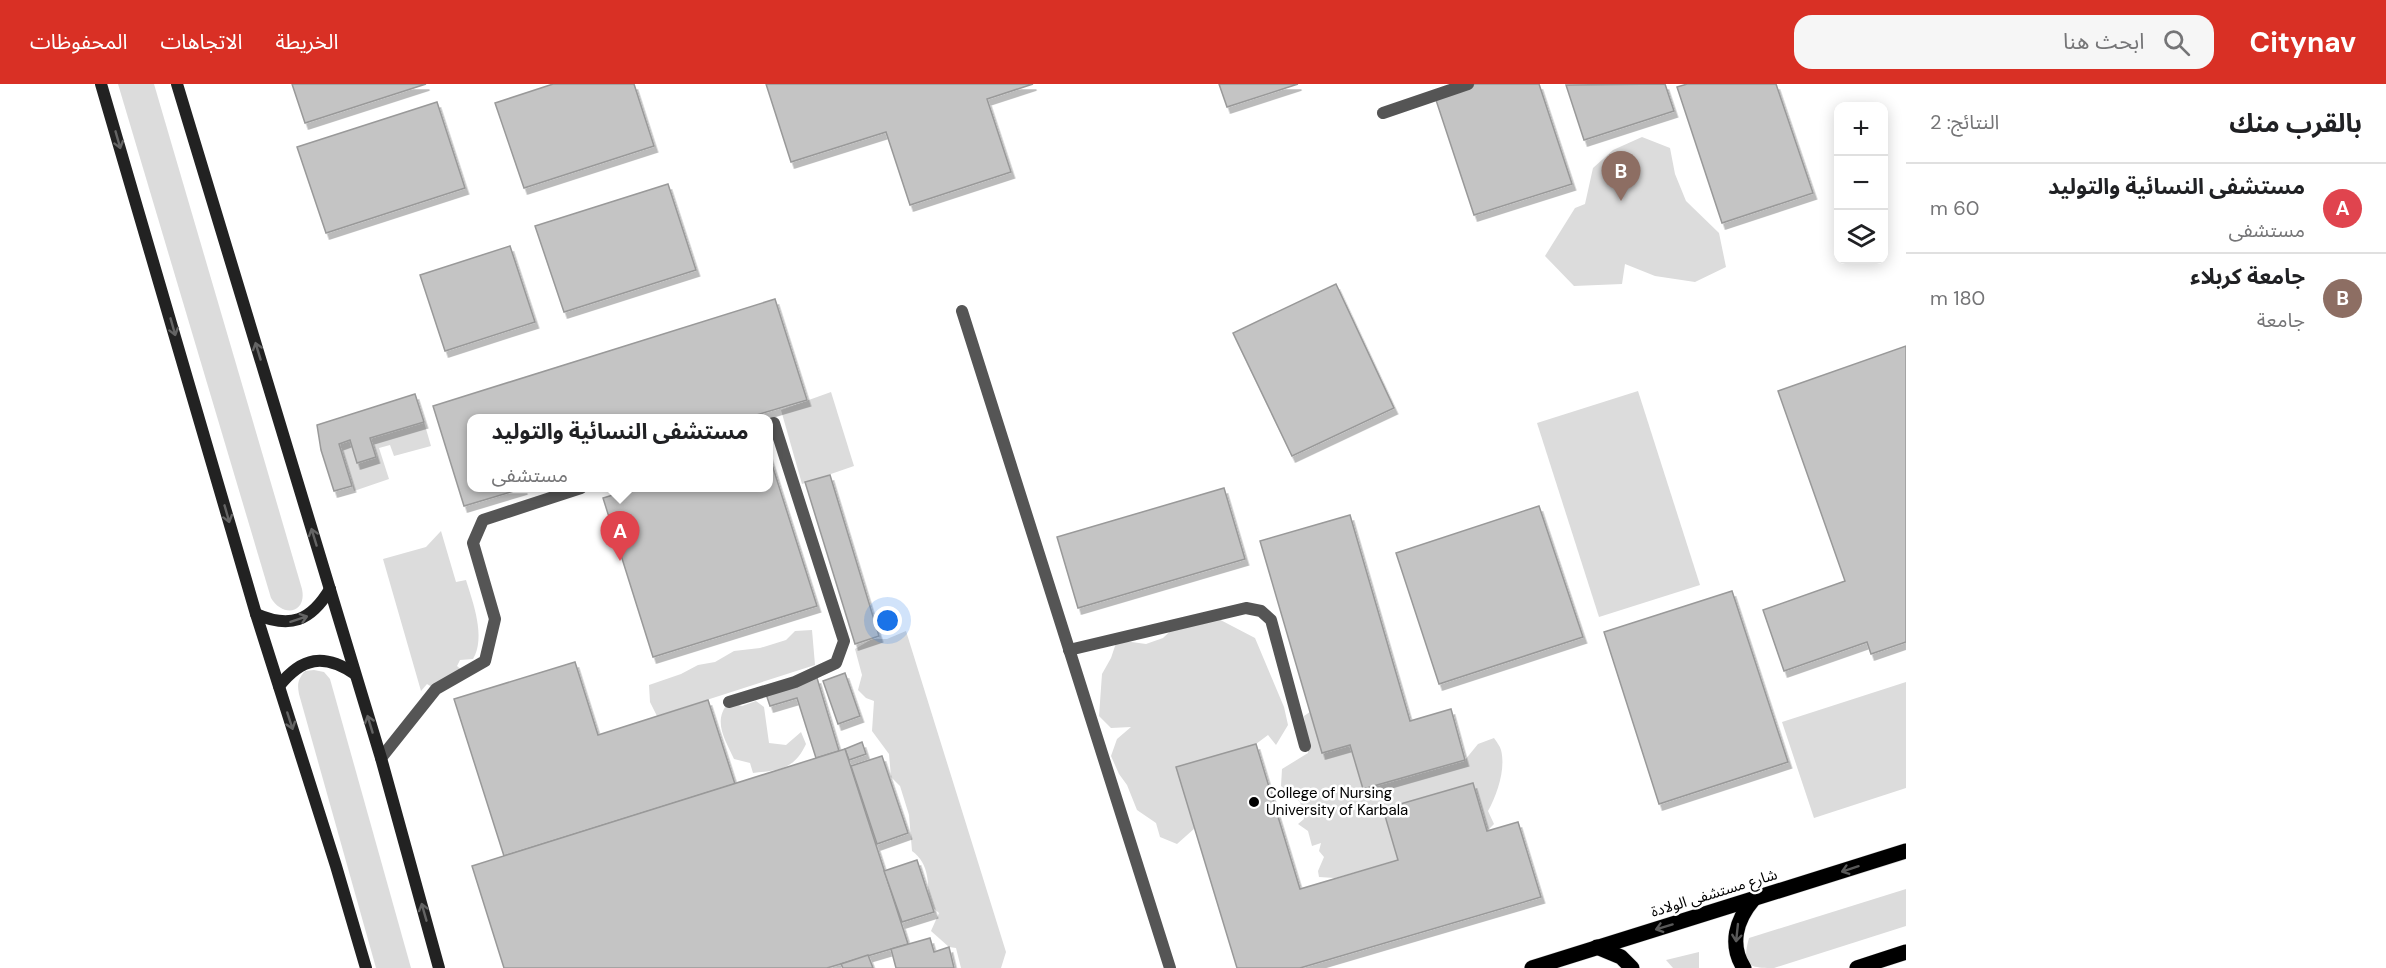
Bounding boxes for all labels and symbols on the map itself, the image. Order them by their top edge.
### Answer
one-way arrow [113,130,124,149]
pin: B [1602,152,1640,201]
one-way arrow [168,317,179,336]
one-way arrow [252,342,263,361]
one-way arrow [222,505,233,524]
pin: A [600,512,640,561]
one-way arrow [308,528,319,547]
your location [873,606,902,635]
one-way arrow [289,612,307,623]
one-way arrow [285,711,296,730]
one-way arrow [364,715,375,734]
place label: College of Nursing University of Karbala [1266,783,1408,820]
marker: College of Nursing University of Karbala [1247,795,1261,809]
street label: شارع مستشفى الولادة [1648,864,1780,924]
one-way arrow [1841,864,1860,875]
one-way arrow [418,903,429,922]
one-way arrow [1655,922,1674,933]
one-way arrow [1732,923,1743,942]

